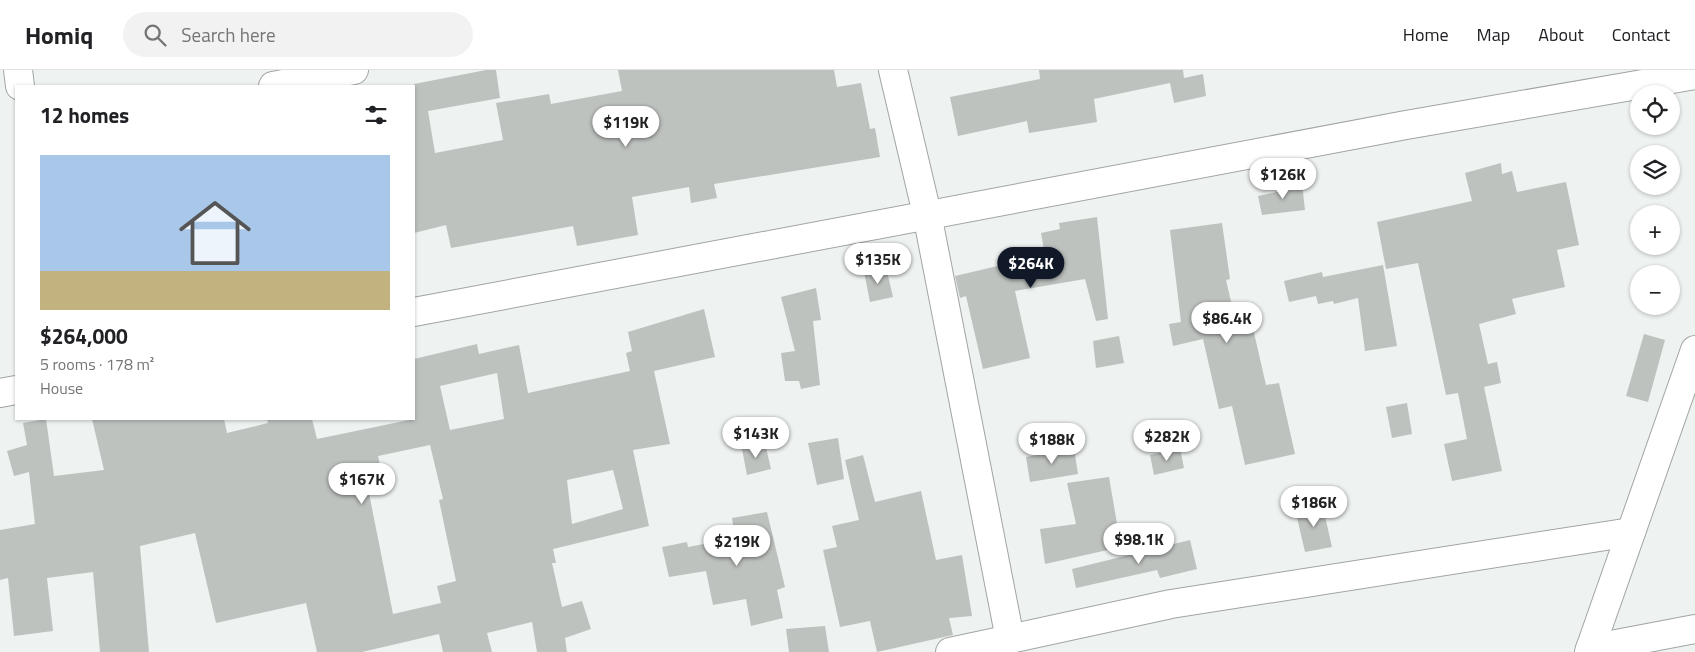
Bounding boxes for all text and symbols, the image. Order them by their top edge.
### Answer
search box [123,12,473,57]
text: Homiq [25,17,93,53]
text: Search here [181,20,275,49]
icon: search [141,21,169,49]
text: Home [1403,21,1449,48]
text: Map [1477,21,1510,48]
text: About [1538,21,1584,48]
text: Contact [1612,21,1670,48]
map controls [1630,85,1680,315]
button: locate [1630,85,1680,135]
text: 12 homes [40,99,129,131]
icon: filters [362,101,390,129]
pin: $119K [591,106,661,148]
text: $119K [603,110,649,134]
button: layers [1630,145,1680,195]
pin: $126K [1248,158,1318,200]
text: $126K [1260,162,1306,186]
icon: home [170,188,260,278]
button: + [1630,205,1680,255]
pin: $135K [843,242,913,285]
pin: $264K [996,246,1066,289]
text: $135K [855,247,901,271]
text: $264K [1008,251,1054,275]
button: − [1630,265,1680,315]
pin: $86.4K [1186,302,1268,344]
text: $86.4K [1202,306,1252,330]
text: $264,000 [40,320,128,352]
text: 5 rooms · 178 m² [40,352,154,376]
text: House [40,376,83,400]
pin: $143K [721,416,791,459]
pin: $282K [1132,420,1202,462]
text: $143K [733,421,779,445]
pin: $188K [1017,422,1087,465]
text: $282K [1144,424,1190,448]
text: $188K [1029,427,1075,451]
pin: $167K [327,462,397,505]
text: $167K [339,467,385,491]
pin: $186K [1279,486,1349,528]
text: $186K [1291,490,1337,514]
pin: $98.1K [1098,522,1180,565]
pin: $219K [702,524,772,567]
text: $98.1K [1114,527,1164,551]
text: $219K [714,529,760,553]

